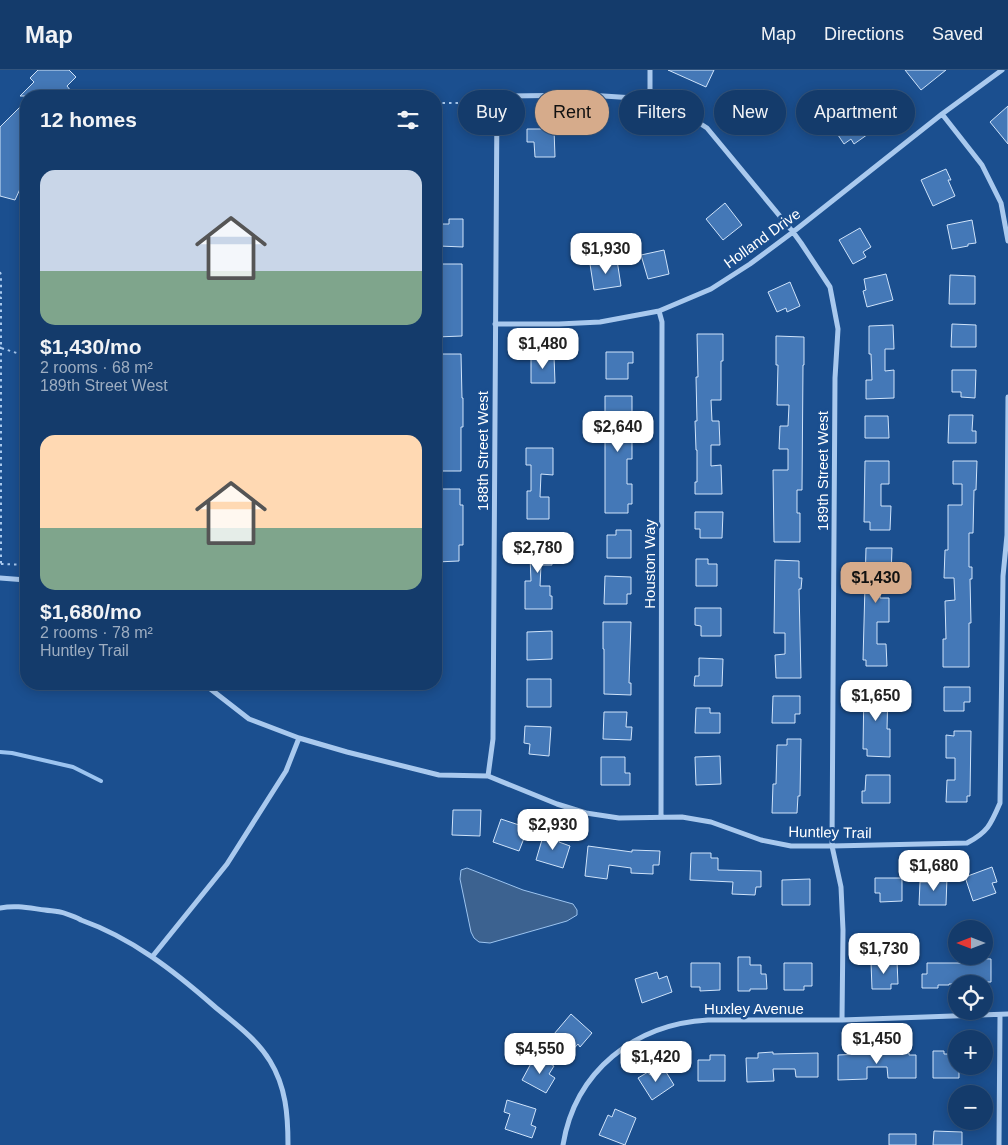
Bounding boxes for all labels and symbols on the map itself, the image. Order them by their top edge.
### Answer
street label: Holland Drive [721,205,803,271]
pin: $1,930 [565,232,647,275]
pin: $1,480 [502,328,584,370]
street label: 188th Street West [474,390,491,511]
pin: $2,640 [577,410,659,453]
street label: 189th Street West [814,410,831,531]
street label: Houston Way [641,519,658,609]
pin: $2,780 [497,532,579,574]
pin: $1,430 [835,562,917,604]
pin: $1,650 [835,680,917,722]
pin: $2,930 [512,808,594,851]
street label: Huntley Trail [788,823,872,841]
pin: $1,680 [893,850,975,892]
north arrow [948,920,992,965]
pin: $1,730 [843,932,925,975]
street label: Huxley Avenue [704,1000,804,1017]
pin: $1,450 [836,1022,918,1065]
pin: $4,550 [499,1032,581,1075]
pin: $1,420 [615,1040,697,1083]

